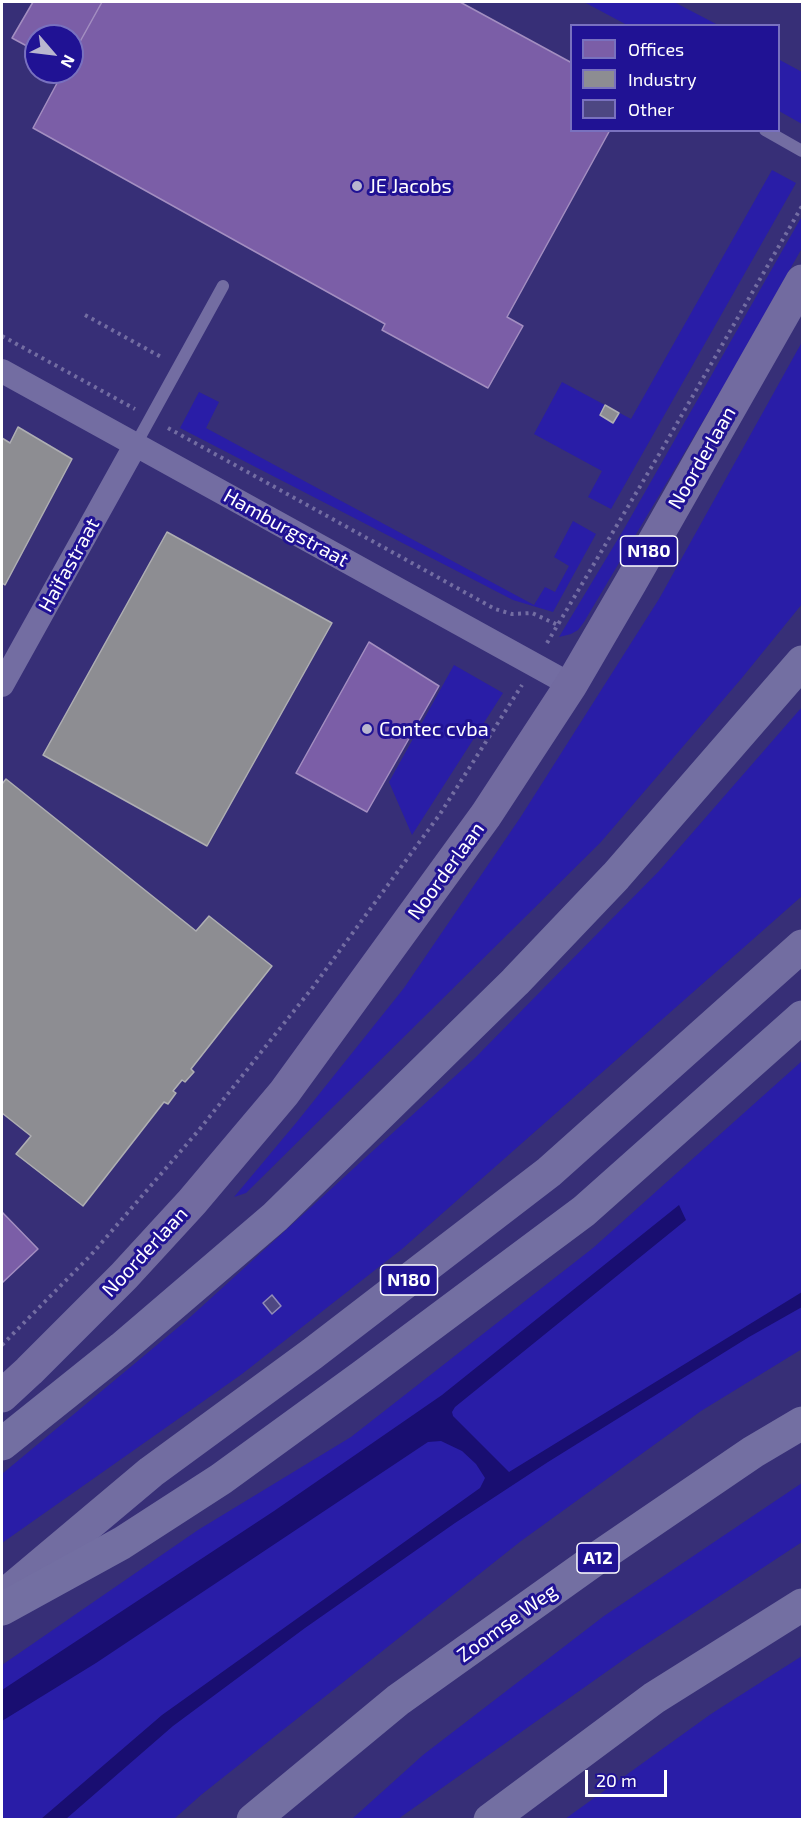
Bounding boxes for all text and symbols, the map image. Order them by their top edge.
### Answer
north arrow [24,24,84,84]
legend [570,24,780,132]
text: Offices [628,38,684,60]
text: N [57,52,80,71]
text: Industry [628,68,697,90]
text: Other [628,98,674,120]
place label: JE Jacobs [369,174,452,198]
marker: JE Jacobs [350,179,364,193]
street label: Noorderlaan [663,402,741,514]
street label: Hamburgstraat [219,484,353,572]
street label: Haïfastraat [33,514,105,616]
road number: N180 [620,536,678,566]
place label: Contec cvba [379,717,489,741]
marker: Contec cvba [360,722,374,736]
street label: Noorderlaan [403,818,489,924]
street label: Noorderlaan [97,1202,193,1302]
road number: N180 [380,1265,438,1295]
road number: A12 [577,1543,619,1573]
street label: Zoomse Weg [452,1579,562,1667]
scale bar [588,1758,670,1796]
text: 20 m [596,1769,637,1791]

